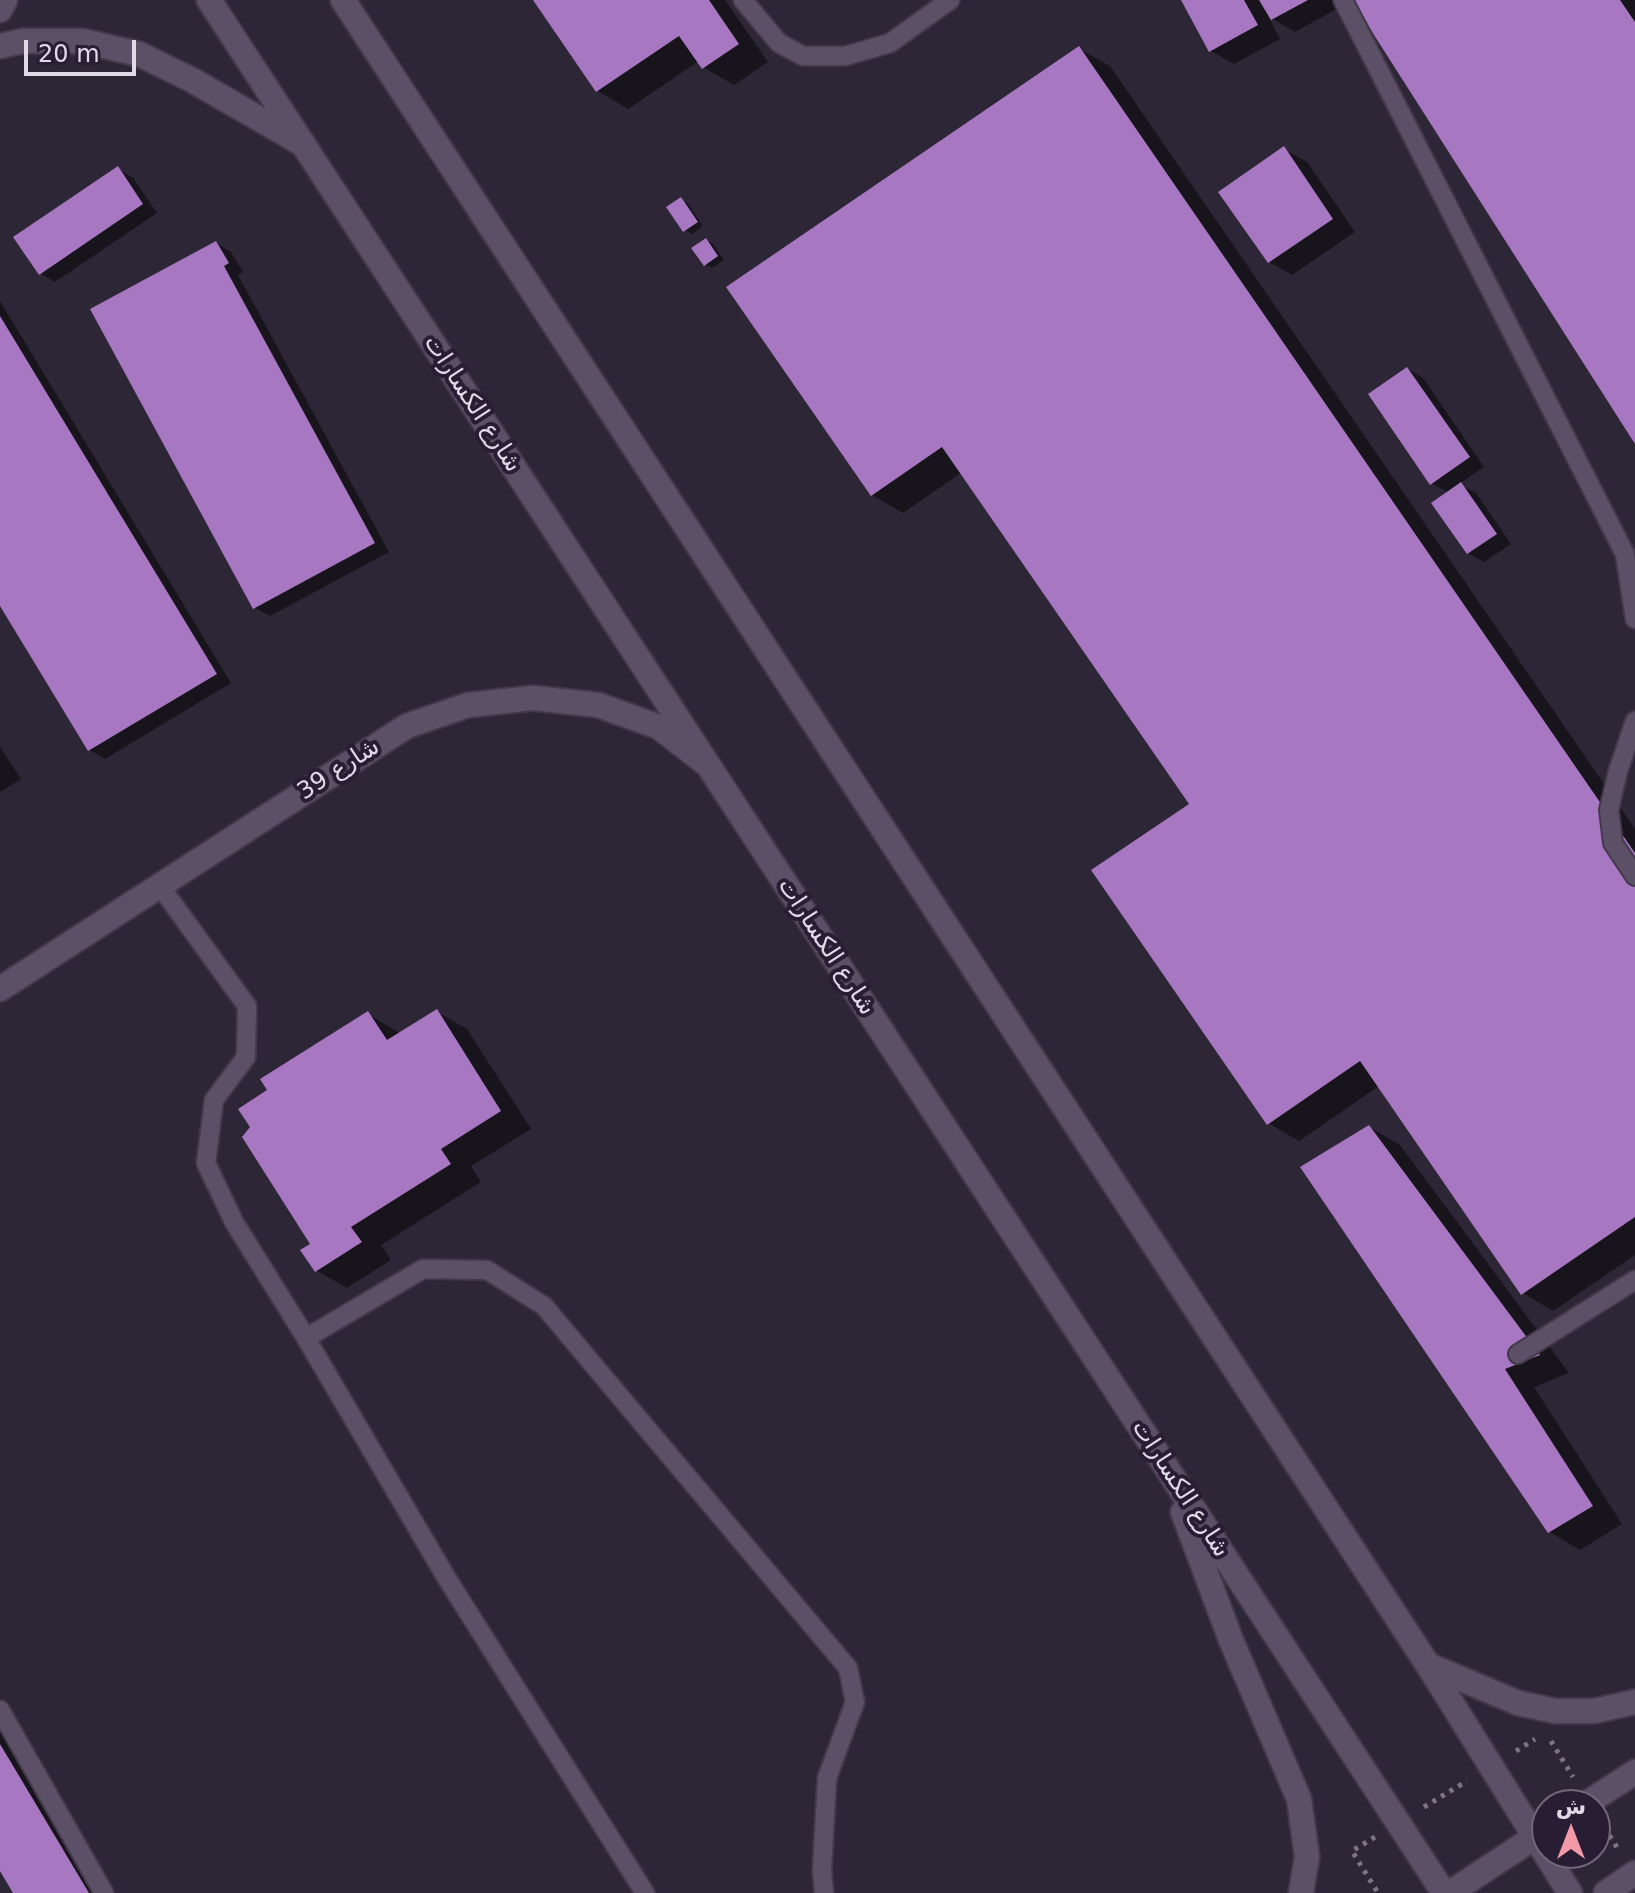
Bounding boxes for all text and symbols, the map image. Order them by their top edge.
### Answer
scale bar [28,24,140,74]
text: 20 m [38,40,100,68]
street label: شارع الكسارات [417,330,527,478]
street label: شارع 39 [293,733,385,807]
street label: شارع الكسارات [771,873,881,1021]
street label: شارع الكسارات [1125,1415,1235,1563]
north arrow [1531,1789,1611,1869]
text: ش [1556,1794,1586,1819]

